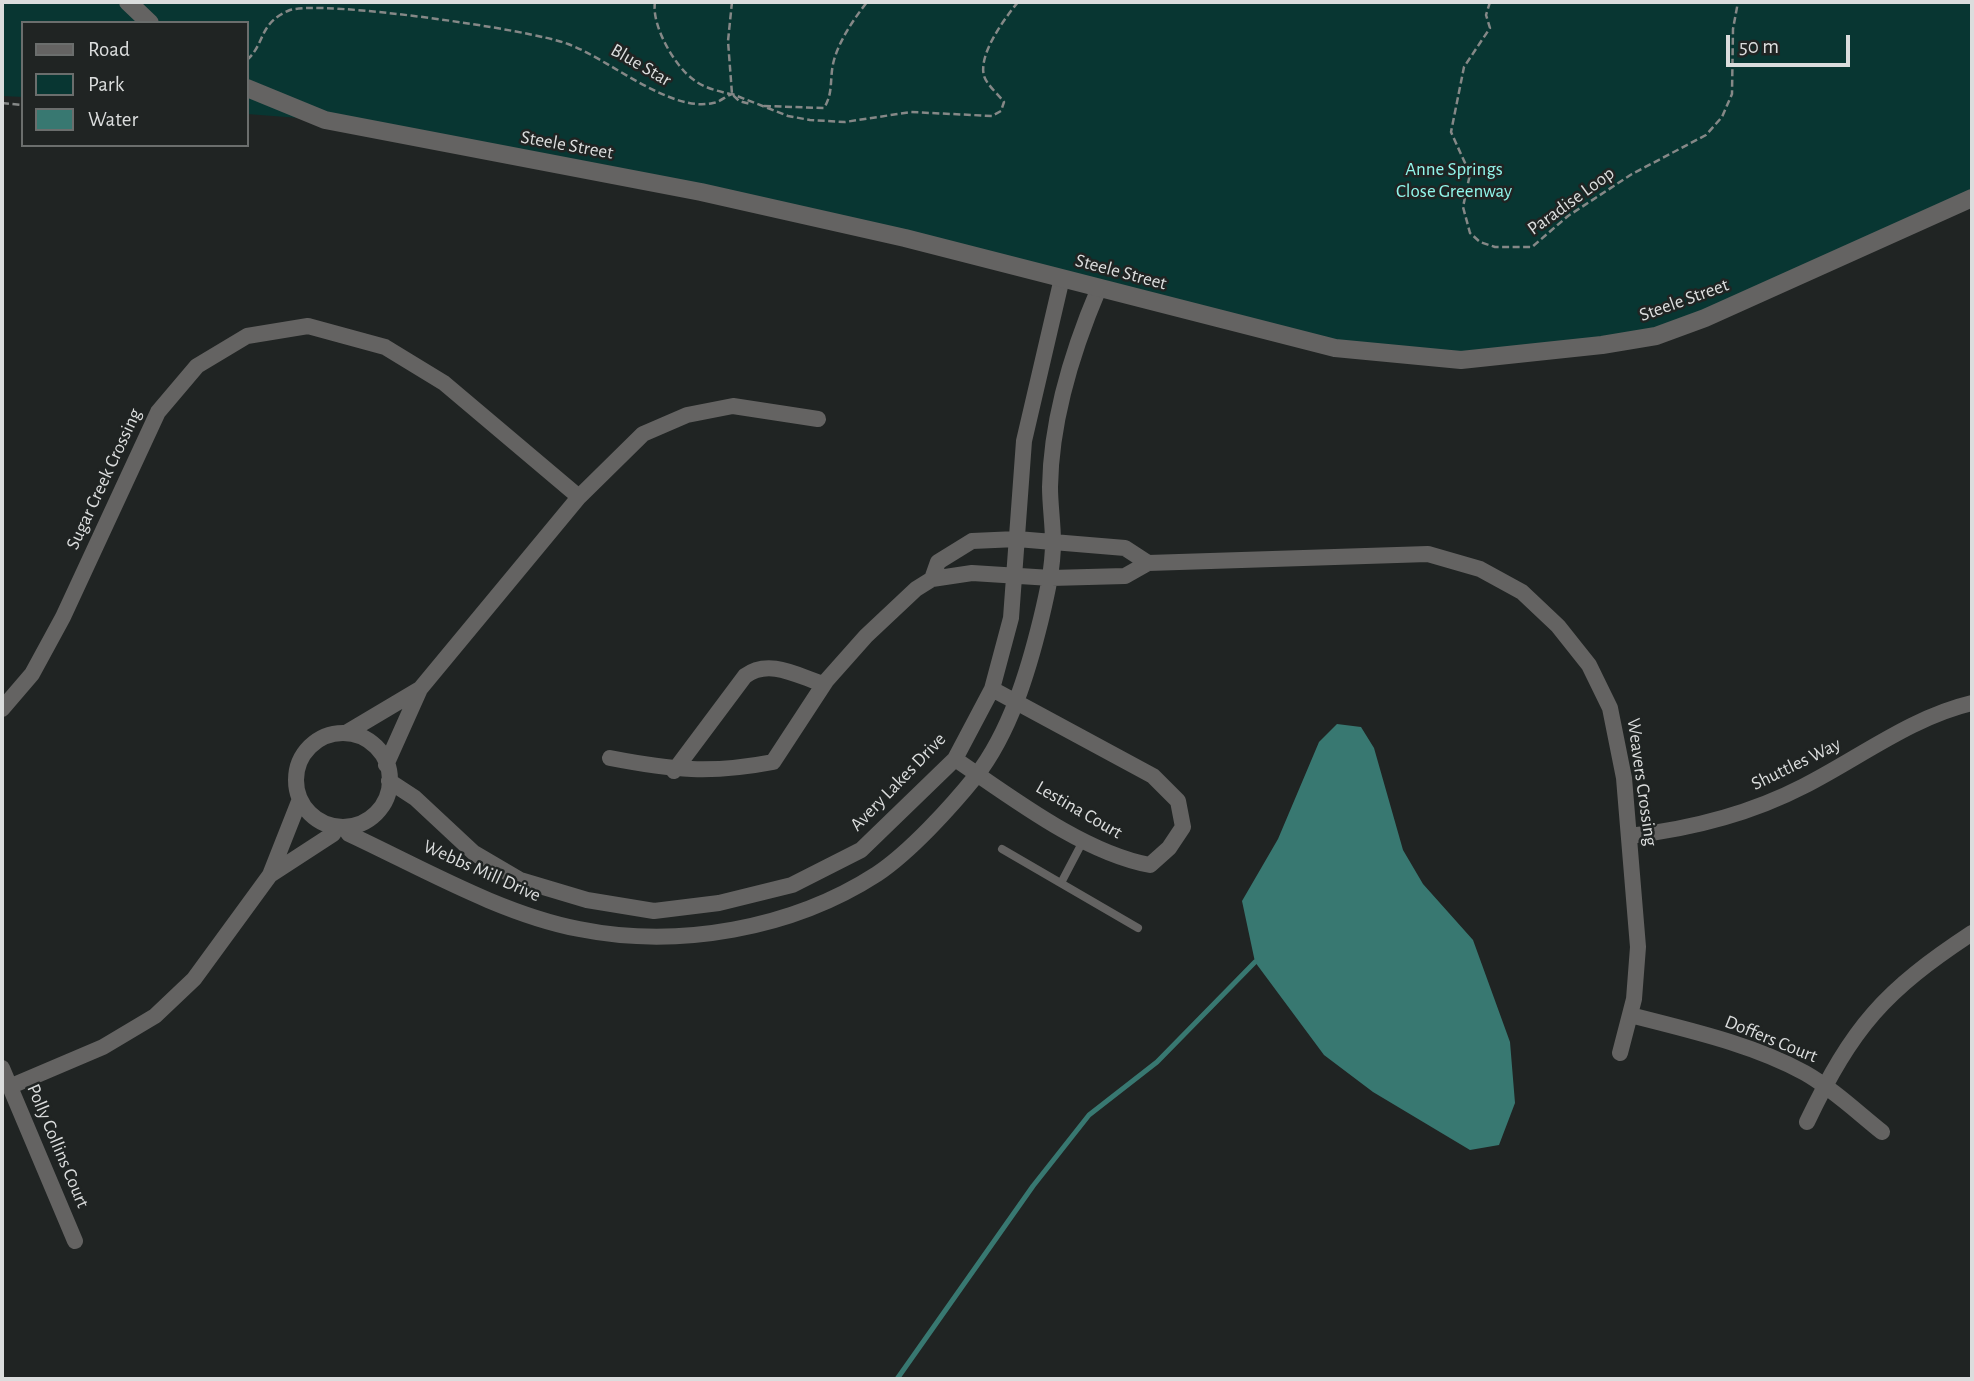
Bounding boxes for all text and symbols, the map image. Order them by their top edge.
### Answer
legend [21,21,248,147]
scale bar [1729,21,1853,65]
text: 50 m [1739,36,1779,57]
text: Road [88,39,130,60]
street label: Blue Star [607,39,675,91]
text: Park [88,74,124,95]
text: Water [88,109,138,130]
street label: Steele Street [519,126,615,164]
park label: Anne Springs Close Greenway [1396,158,1512,202]
street label: Paradise Loop [1523,162,1619,240]
street label: Steele Street [1073,249,1169,295]
street label: Steele Street [1636,273,1732,327]
street label: Sugar Creek Crossing [61,405,147,553]
street label: Weavers Crossing [1622,717,1662,847]
street label: Avery Lakes Drive [845,728,951,836]
street label: Shuttles Way [1748,733,1844,795]
street label: Lestina Court [1032,776,1126,844]
street label: Webbs Mill Drive [420,835,544,907]
street label: Doffers Court [1721,1010,1821,1068]
street label: Polly Collins Court [22,1081,94,1211]

